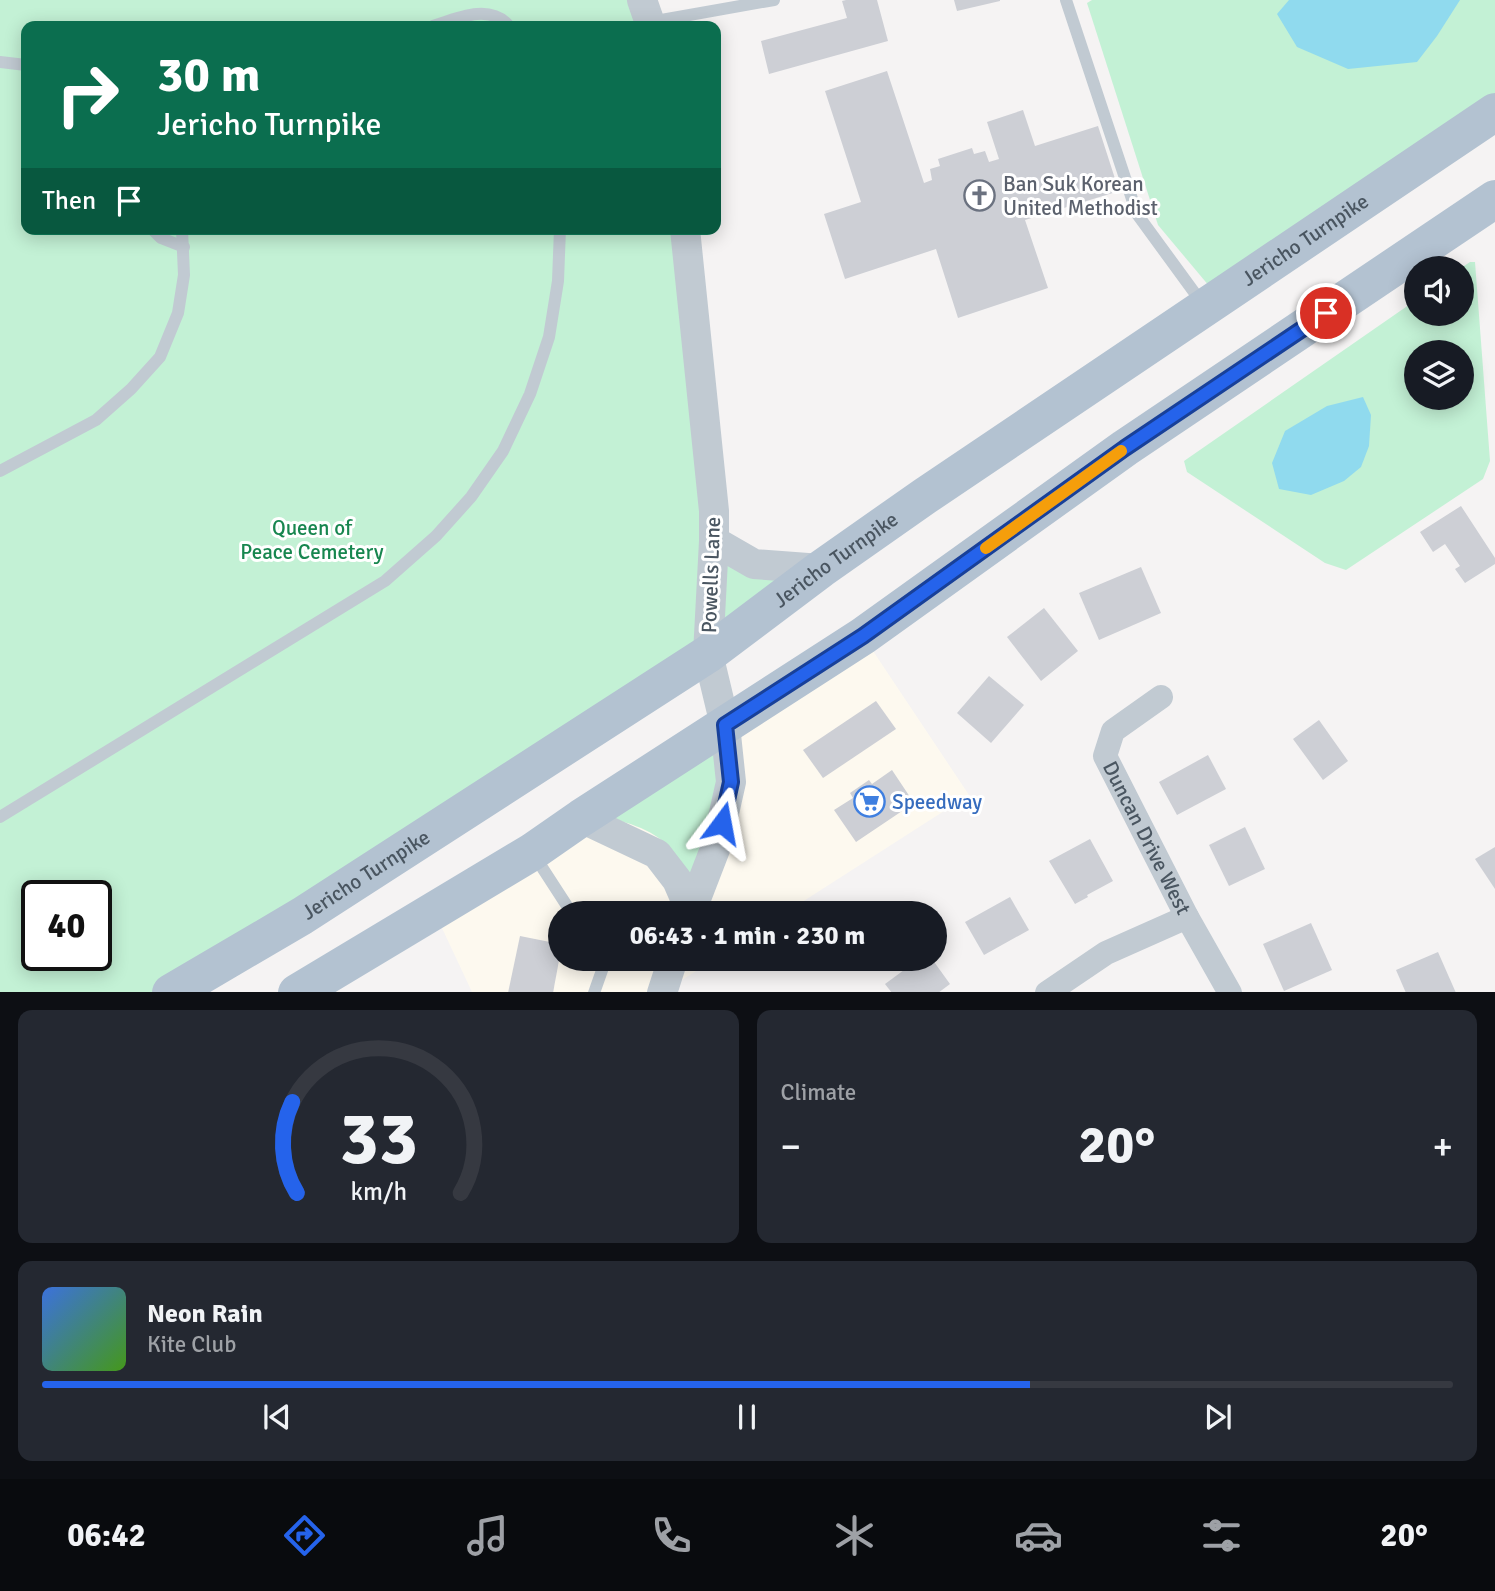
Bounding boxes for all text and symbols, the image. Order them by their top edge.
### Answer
text: 30 m [157,45,260,105]
icon: right [42,49,133,140]
text: Jericho Turnpike [157,105,381,144]
place label: Ban Suk Korean United Methodist [1003,171,1158,221]
church icon: Ban Suk Korean United Methodist [963,179,997,213]
icon: arrive [110,182,148,220]
text: Then [42,185,96,217]
street label: Jericho Turnpike [1237,188,1374,292]
map controls [1404,256,1474,410]
button: sound [1404,256,1474,326]
pin [1296,283,1356,343]
icon: arrive [1307,294,1345,332]
button: layers [1404,340,1474,410]
street label: Jericho Turnpike [768,506,903,613]
park label: Queen of Peace Cemetery [240,515,384,565]
street label: Powells Lane [696,516,726,634]
street label: Duncan Drive West [1097,757,1197,919]
supermarket icon: Speedway [852,785,886,819]
position arrow [685,786,759,860]
place label: Speedway [892,789,982,815]
street label: Jericho Turnpike [297,824,435,926]
speed limit sign: 40 [21,880,112,971]
text: 06:43 · 1 min · 230 m [630,920,865,952]
text: Climate [781,1078,856,1107]
text: 33 [339,1095,418,1184]
text: 20° [1078,1113,1155,1177]
text: − [781,1123,801,1170]
text: + [1432,1123,1453,1170]
text: km/h [350,1175,407,1206]
text: Neon Rain [147,1298,263,1330]
text: Kite Club [147,1330,236,1359]
icon: previous [258,1398,296,1436]
icon: pause [728,1398,766,1436]
icon: next [1199,1398,1237,1436]
icon: directions [280,1511,329,1560]
icon: music [463,1511,512,1560]
icon: phone [647,1511,696,1560]
icon: climate [830,1511,879,1560]
icon: car [1014,1511,1063,1560]
icon: filters [1197,1511,1246,1560]
text: 06:42 [67,1516,146,1555]
text: 20° [1380,1516,1428,1555]

